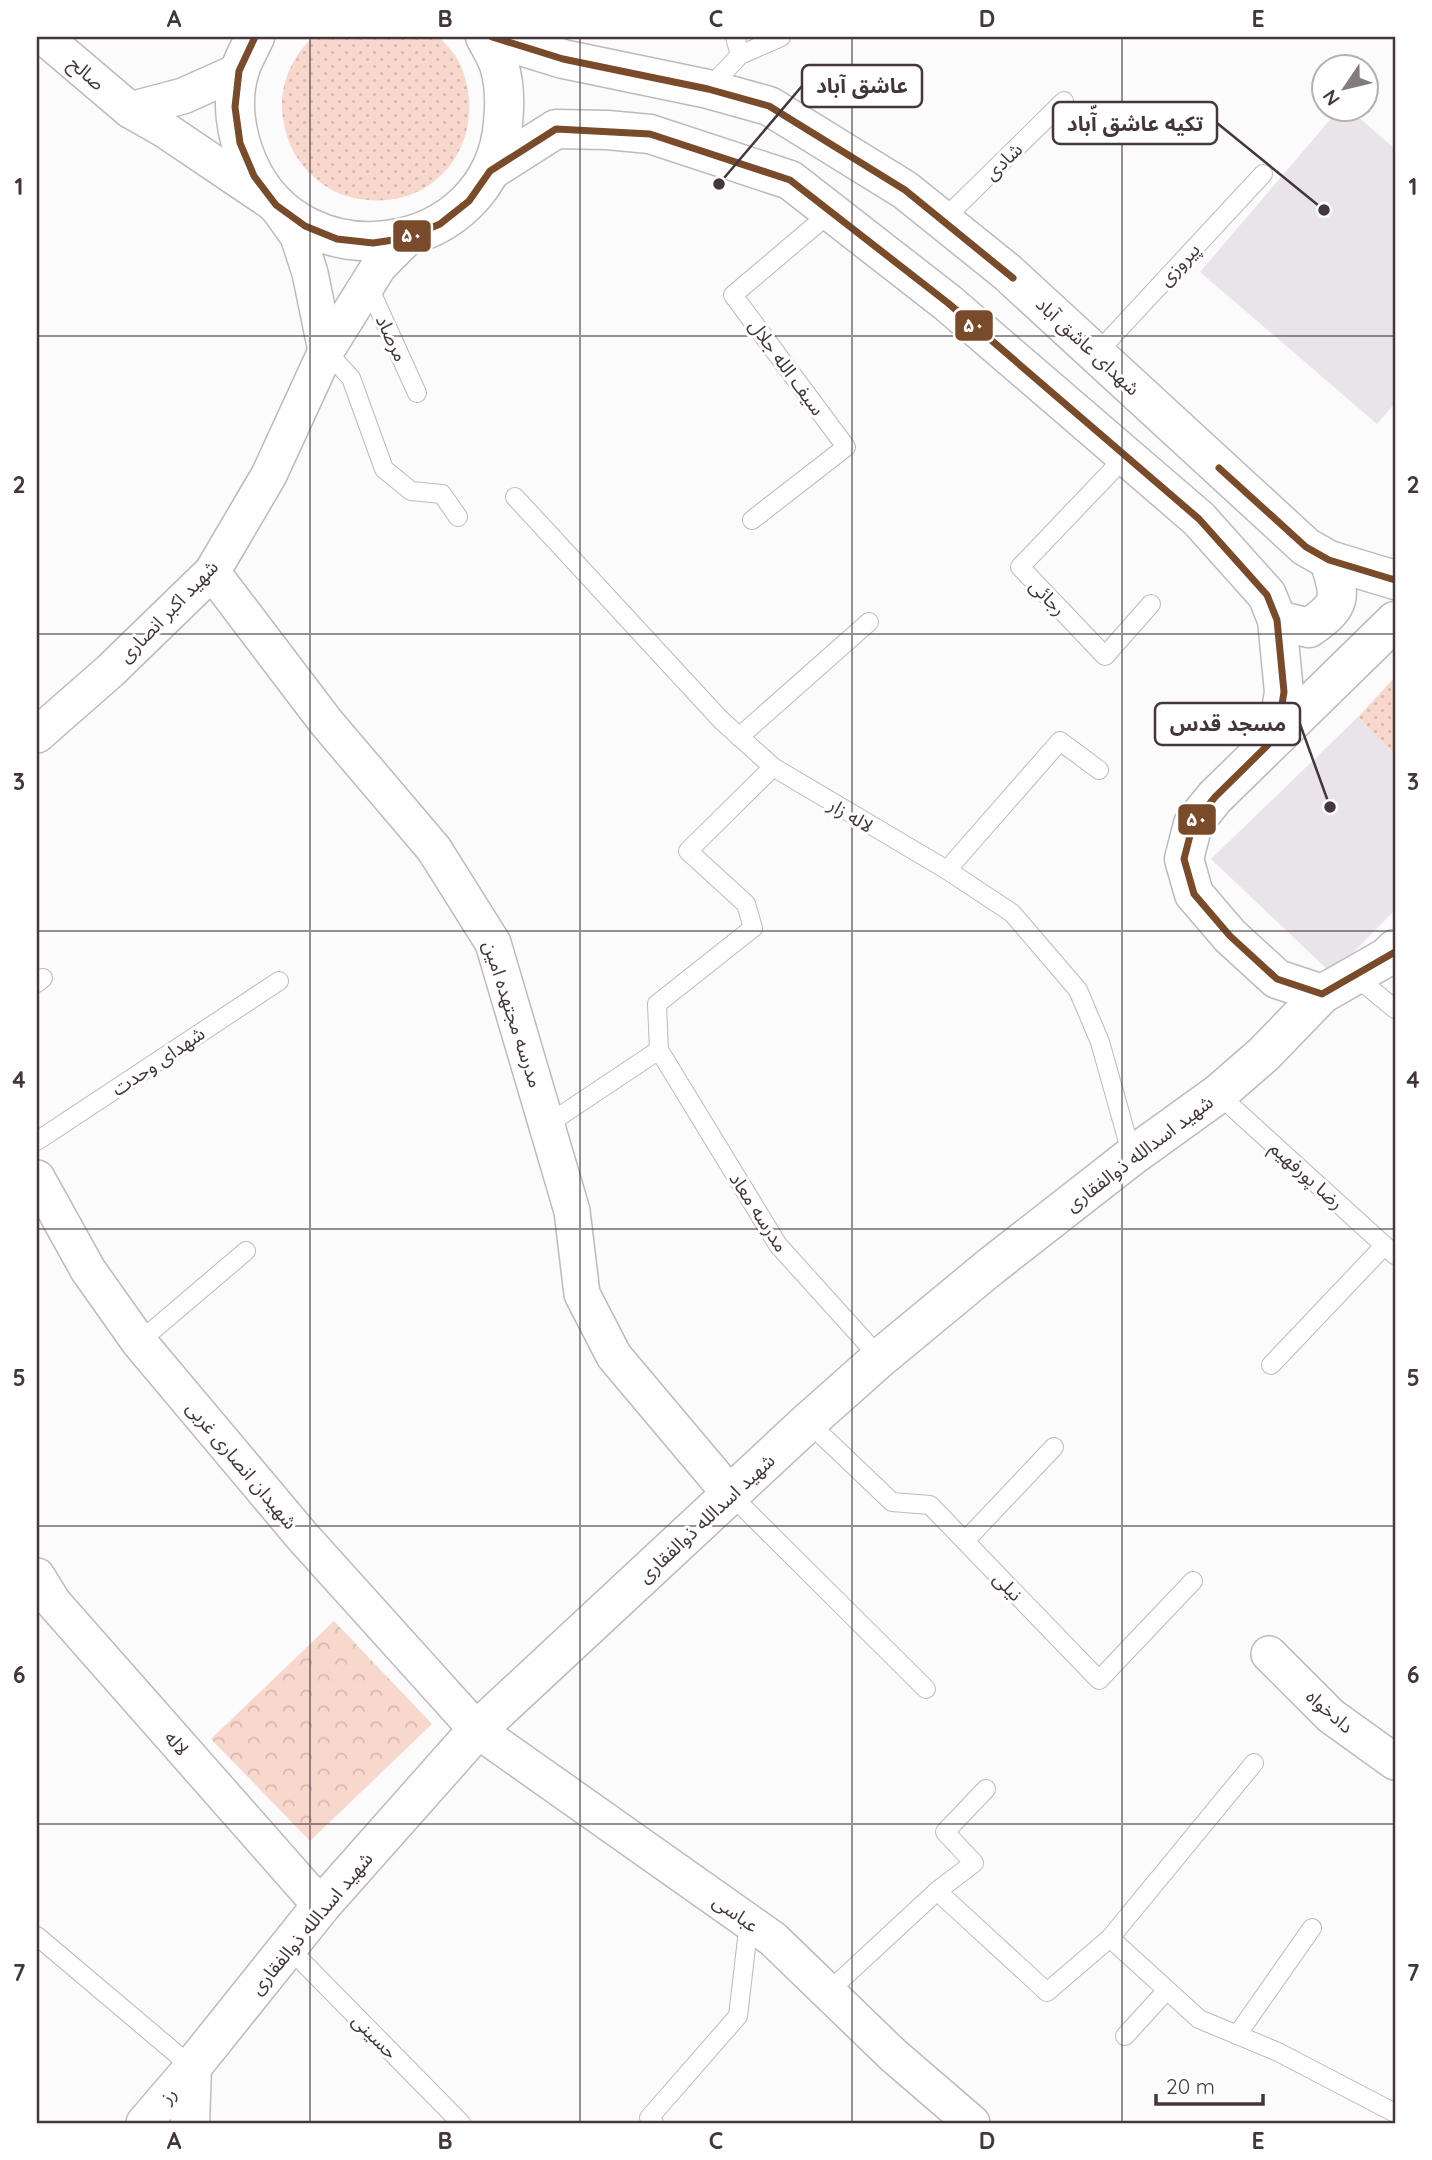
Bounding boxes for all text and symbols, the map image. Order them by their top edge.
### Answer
text: A [167,4,182,33]
text: B [437,4,453,33]
text: C [709,4,723,33]
text: D [979,4,995,33]
text: E [1251,4,1265,33]
street label: صالح [62,51,110,97]
north arrow [1310,52,1380,122]
callout: عاشق آباد [802,65,922,107]
text: عاشق آباد [816,72,908,99]
text: N [1317,85,1345,110]
callout: تکیه عاشق آّباد [1053,102,1217,144]
text: تکیه عاشق آّباد [1067,104,1204,137]
street label: شادی [979,137,1027,185]
text: 1 [15,172,23,201]
text: 1 [1409,172,1417,201]
line badge: ۵۰ [392,219,432,253]
text: ۵۰ [401,223,423,247]
street label: پیروزی [1153,237,1206,291]
street label: شهدای عاشق آباد [1031,292,1145,400]
line badge: ۵۰ [954,309,994,342]
street label: مرصاد [371,311,413,365]
text: ۵۰ [963,313,985,337]
street label: سیف الله جلال [744,314,830,420]
text: 2 [12,470,26,499]
text: 2 [1406,470,1420,499]
street label: شهید اکبر انصاری [113,555,223,667]
street label: رجائی [1025,574,1071,620]
callout: مسجد قدس [1155,703,1300,745]
text: مسجد قدس [1170,710,1286,736]
text: 3 [13,767,25,796]
text: 3 [1407,767,1419,796]
street label: لاله زار [823,792,878,838]
line badge: ۵۰ [1177,803,1217,836]
text: ۵۰ [1186,807,1208,831]
street label: مدرسه مجتهده امین [478,938,548,1090]
street label: شهدای وحدت [107,1021,209,1101]
text: 4 [12,1065,26,1094]
text: 4 [1406,1065,1420,1094]
street label: شهید اسدالله ذوالفقاری [1060,1090,1218,1216]
street label: رضا پورفهیم [1263,1136,1349,1217]
street label: مدرسه معاد [724,1168,794,1256]
text: 5 [12,1363,26,1392]
text: 5 [1406,1363,1420,1392]
street label: شهیدان انصاری غربی [181,1396,303,1534]
street label: شهید اسدالله ذوالفقاری [632,1448,780,1588]
street label: نیلی [988,1566,1028,1606]
text: 6 [13,1660,25,1689]
text: 6 [1407,1660,1419,1689]
street label: دادخواه [1301,1684,1359,1738]
street label: لاله [160,1726,194,1760]
street label: شهید اسدالله ذوالفقاری [244,1847,378,1999]
street label: عباسی [708,1889,764,1937]
text: 7 [13,1958,26,1987]
text: 7 [1407,1958,1420,1987]
street label: حسینی [347,2008,403,2064]
scale bar [1156,2062,1262,2106]
text: 20 m [1166,2073,1215,2099]
street label: رز [154,2082,182,2109]
text: A [167,2126,182,2155]
text: B [437,2126,453,2155]
text: C [709,2126,723,2155]
text: D [979,2126,995,2155]
text: E [1251,2126,1265,2155]

